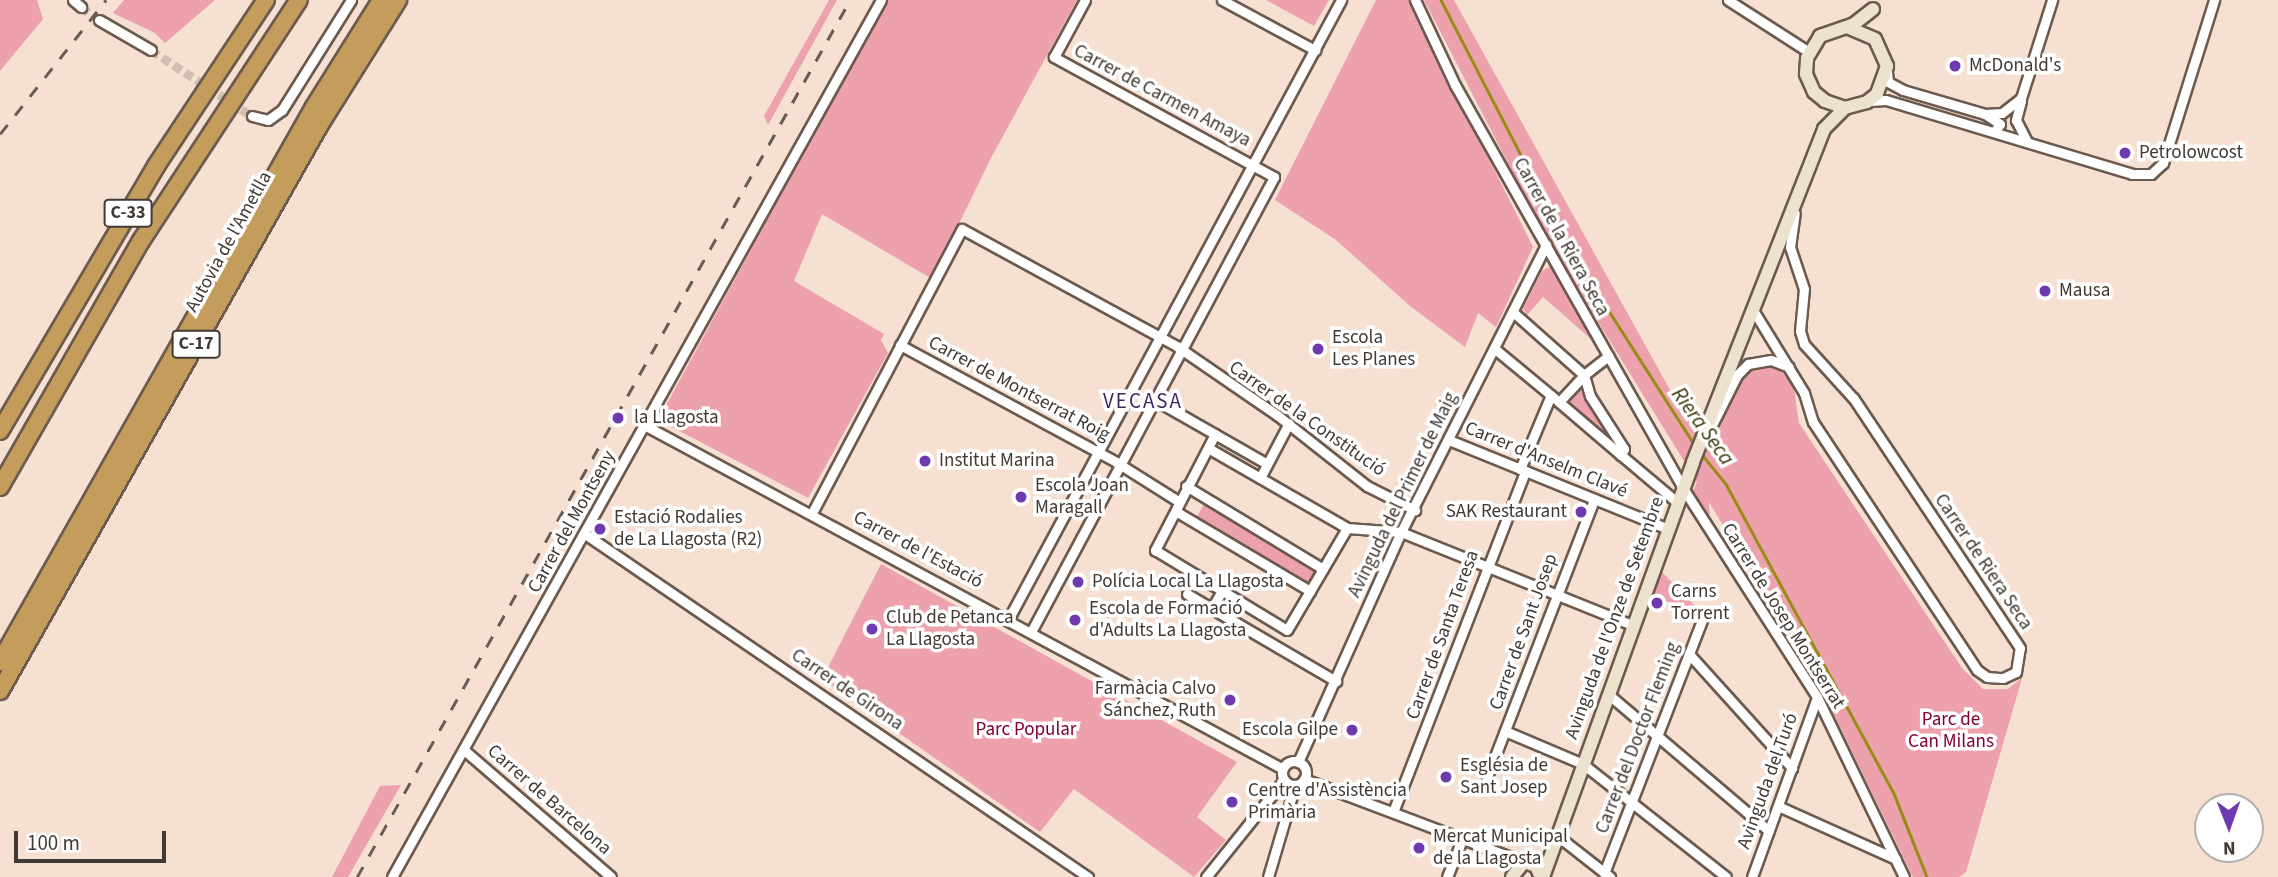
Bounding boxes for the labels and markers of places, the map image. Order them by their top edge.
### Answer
place label: McDonald's [1969,55,2061,77]
marker: McDonald's [1947,58,1963,74]
place label: Petrolowcost [2139,142,2243,164]
marker: Petrolowcost [2117,145,2133,161]
place label: Mausa [2059,280,2110,302]
marker: Mausa [2037,283,2053,299]
place label: Escola Les Planes [1332,327,1415,371]
marker: Escola Les Planes [1310,341,1326,357]
place label: la Llagosta [634,407,719,429]
marker: la Llagosta [608,408,628,428]
place label: Institut Marina [939,450,1055,472]
marker: Institut Marina [917,453,933,469]
place label: Escola Joan Maragall [1035,475,1129,519]
marker: Escola Joan Maragall [1013,489,1029,505]
place label: SAK Restaurant [1446,501,1567,523]
marker: SAK Restaurant [1573,504,1589,520]
place label: Estació Rodalies de La Llagosta (R2) [614,507,762,551]
marker: Estació Rodalies de La Llagosta (R2) [592,521,608,537]
place label: Polícia Local La Llagosta [1092,571,1284,593]
marker: Polícia Local La Llagosta [1070,574,1086,590]
place label: Carns Torrent [1671,581,1729,625]
marker: Carns Torrent [1649,595,1665,611]
place label: Escola de Formació d'Adults La Llagosta [1089,598,1246,642]
place label: Club de Petanca La Llagosta [886,607,1014,651]
marker: Escola de Formació d'Adults La Llagosta [1067,612,1083,628]
marker: Club de Petanca La Llagosta [864,621,880,637]
place label: Farmàcia Calvo Sánchez, Ruth [1095,678,1216,722]
marker: Farmàcia Calvo Sánchez, Ruth [1222,692,1238,708]
place label: Escola Gilpe [1242,719,1338,741]
marker: Escola Gilpe [1344,722,1360,738]
place label: Església de Sant Josep [1460,755,1548,799]
marker: Església de Sant Josep [1438,769,1454,785]
place label: Centre d'Assistència Primària [1248,780,1407,824]
marker: Centre d'Assistència Primària [1222,792,1242,812]
place label: Mercat Municipal de la Llagosta [1433,826,1568,870]
marker: Mercat Municipal de la Llagosta [1411,840,1427,856]

